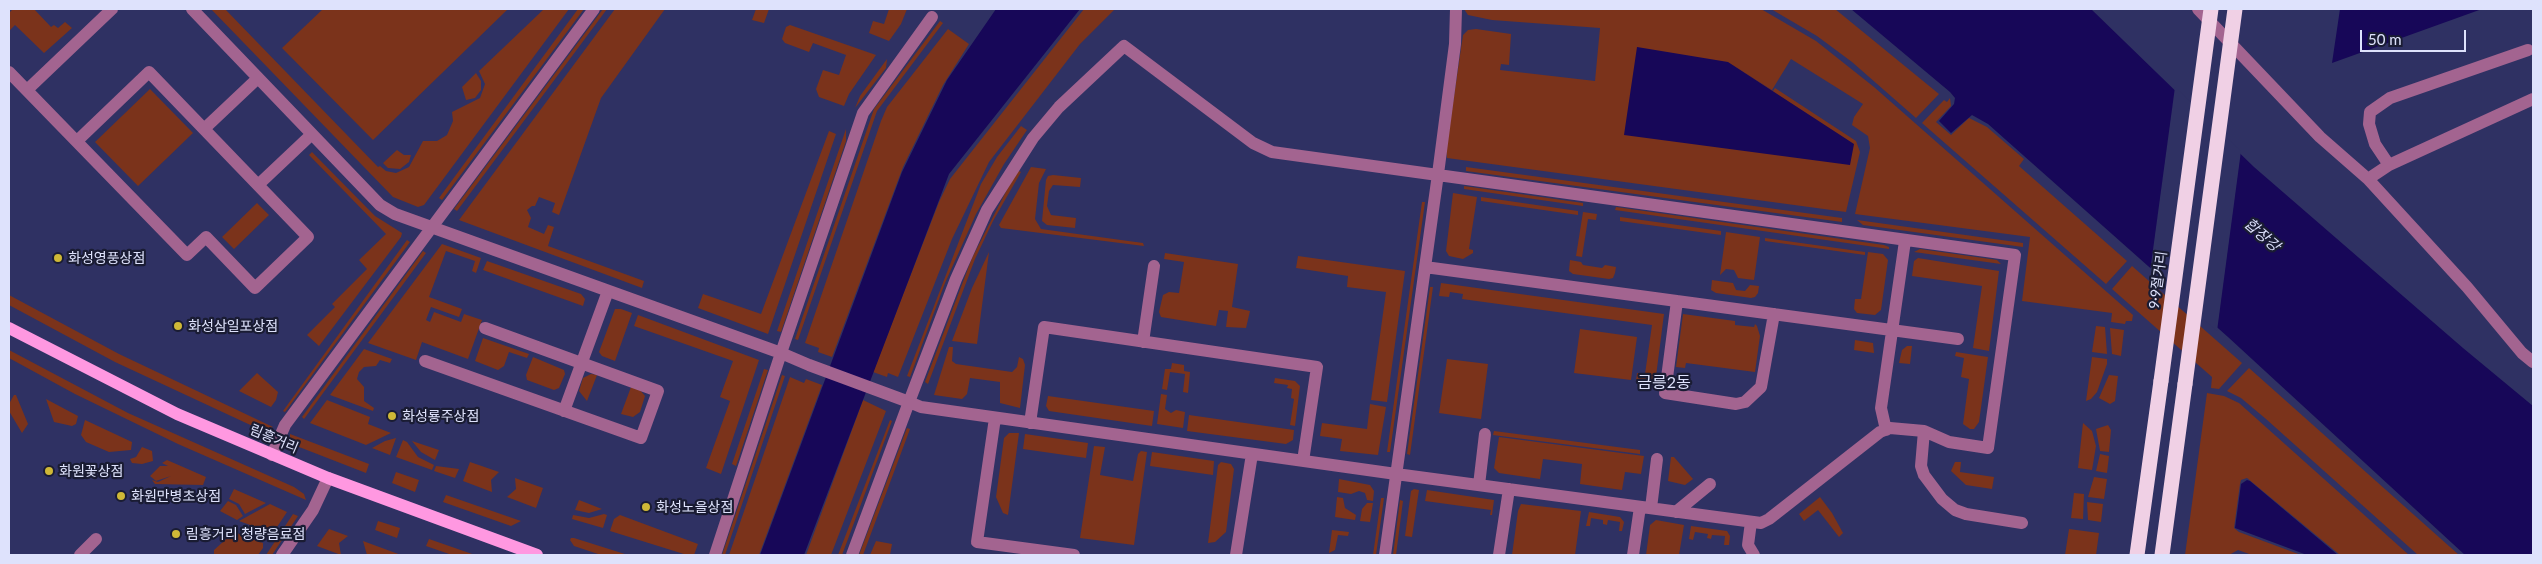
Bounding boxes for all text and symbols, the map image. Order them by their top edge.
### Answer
scale bar [2362,20,2468,52]
text: 50 m [2368,30,2402,48]
water label: 합장강 [2240,215,2284,255]
place label: 화성영풍상점 [68,250,145,266]
street label: 9·9절거리 [2146,250,2170,310]
marker: 화성영풍상점 [52,252,64,264]
place label: 화성삼일포상점 [188,318,278,334]
marker: 화성삼일포상점 [172,320,184,332]
district label: 금릉2동 [1637,373,1691,393]
place label: 화성룡주상점 [402,408,479,424]
marker: 화성룡주상점 [386,410,398,422]
street label: 림흥거리 [247,421,301,457]
place label: 화원꽃상점 [59,463,123,479]
marker: 화원꽃상점 [43,465,55,477]
place label: 화원만병초상점 [131,488,221,504]
marker: 화원만병초상점 [115,490,127,502]
place label: 화성노을상점 [656,499,733,515]
marker: 화성노을상점 [640,501,652,513]
place label: 림흥거리 청량음료점 [186,526,306,542]
marker: 림흥거리 청량음료점 [170,528,182,540]

